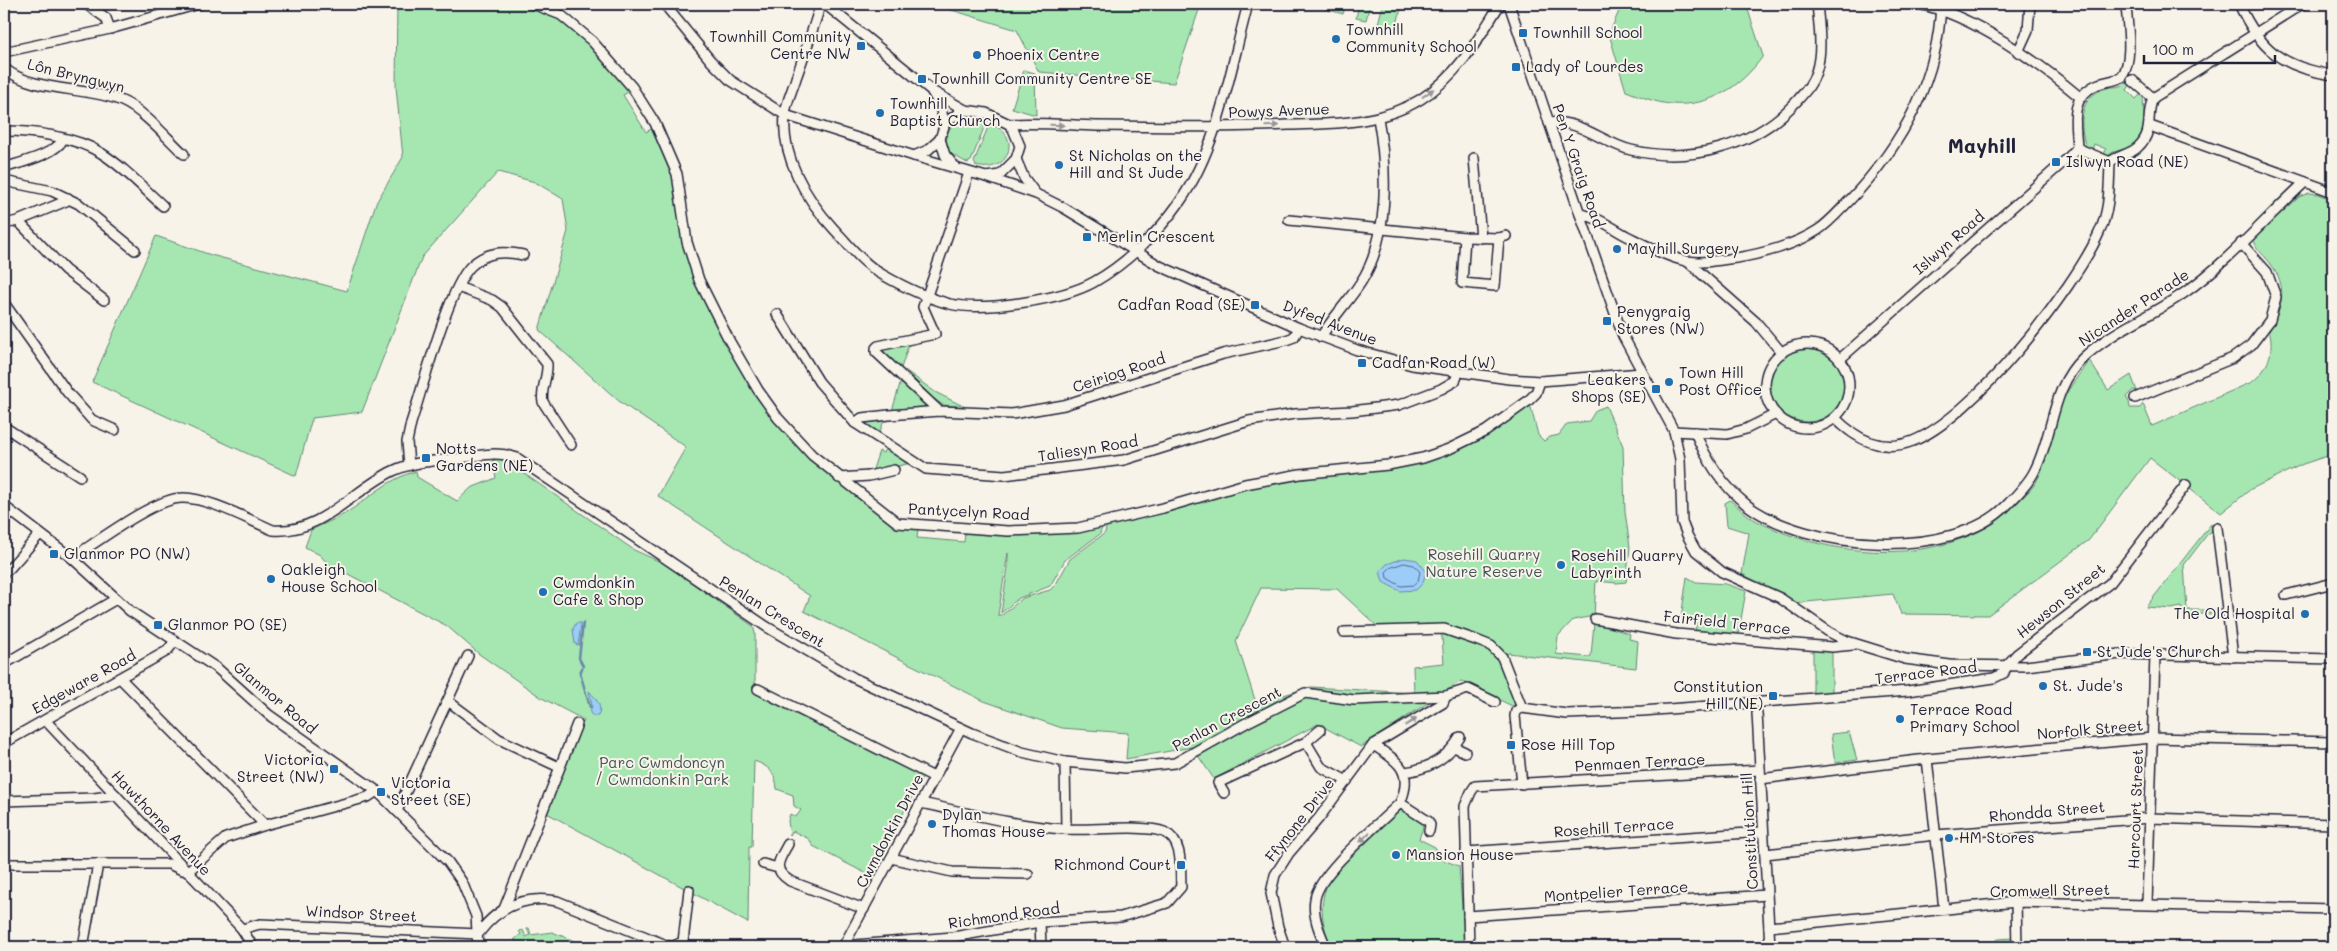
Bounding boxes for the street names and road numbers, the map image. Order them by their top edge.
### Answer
street label: Lôn Bryngwyn [26,53,127,97]
street label: Powys Avenue [1228,98,1330,122]
street label: Pen Y Graig Road [1548,101,1610,230]
street label: Islwyn Road [1909,206,1988,279]
street label: Nicander Parade [2075,264,2192,350]
street label: Dyfed Avenue [1280,295,1380,349]
street label: Ceiriog Road [1070,348,1168,396]
street label: Taliesyn Road [1036,430,1139,466]
street label: Pantycelyn Road [908,498,1030,524]
street label: Hewson Street [2012,558,2109,642]
street label: Penlan Crescent [716,571,829,652]
street label: Fairfield Terrace [1663,605,1792,639]
street label: Edgeware Road [28,644,139,718]
street label: Glanmor Road [230,656,322,738]
street label: Terrace Road [1874,656,1978,688]
street label: Penlan Crescent [1169,681,1285,755]
street label: Norfolk Street [2036,714,2144,744]
street label: Penmaen Terrace [1574,749,1706,775]
street label: Harcourt Street [2123,749,2147,869]
street label: Hawthorne Avenue [108,765,216,879]
street label: Cwmdonkin Drive [851,770,928,891]
street label: Constitution Hill [1736,772,1762,890]
street label: Ffynone Drive [1260,773,1338,865]
street label: Rhondda Street [1988,796,2106,826]
street label: Rosehill Terrace [1553,813,1675,841]
street label: Montpelier Terrace [1543,876,1689,906]
street label: Cromwell Street [1990,879,2110,901]
street label: Richmond Road [947,897,1061,933]
street label: Windsor Street [305,900,417,926]

